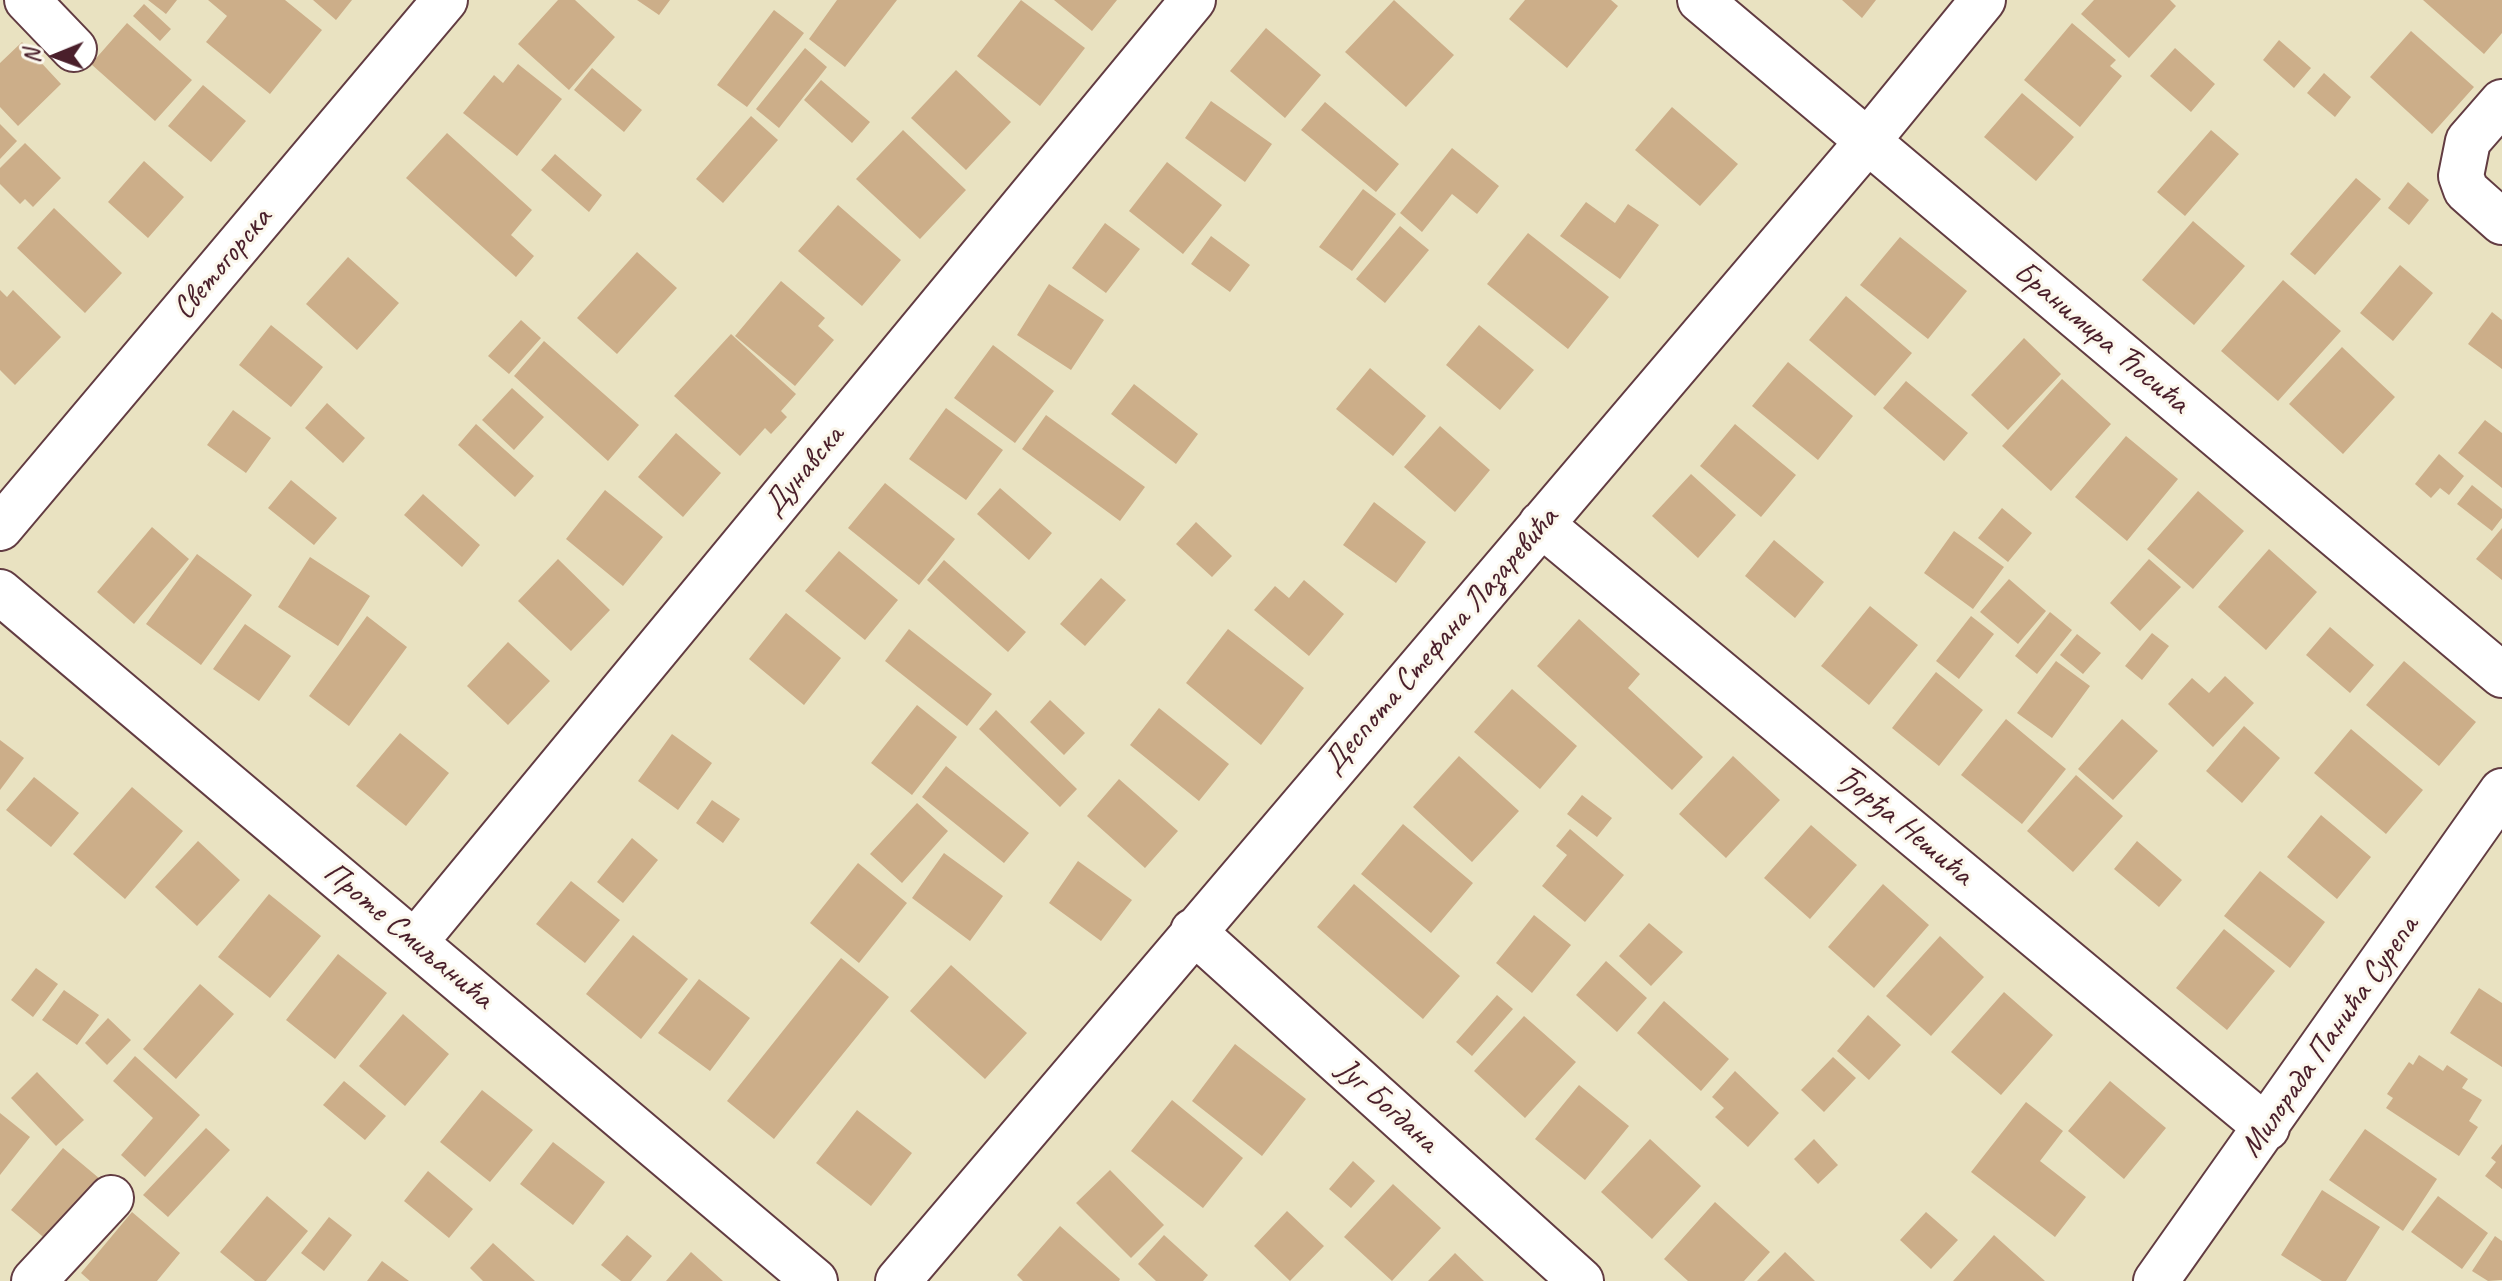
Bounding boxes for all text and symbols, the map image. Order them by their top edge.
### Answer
north arrow [16,16,96,96]
text: N [18,49,46,63]
street label: Светогорска [165,200,281,328]
street label: Бранимира Ћосића [2005,253,2197,423]
street label: Дунавска [755,418,853,524]
street label: Деспота Стефана Лазаревића [1315,500,1567,782]
street label: Ђорђа Нешића [1828,758,1980,894]
street label: Проте Смиљанића [315,854,501,1018]
street label: Милорада Панића Сурепа [2232,909,2428,1165]
street label: Југ Богдана [1328,1050,1446,1162]

